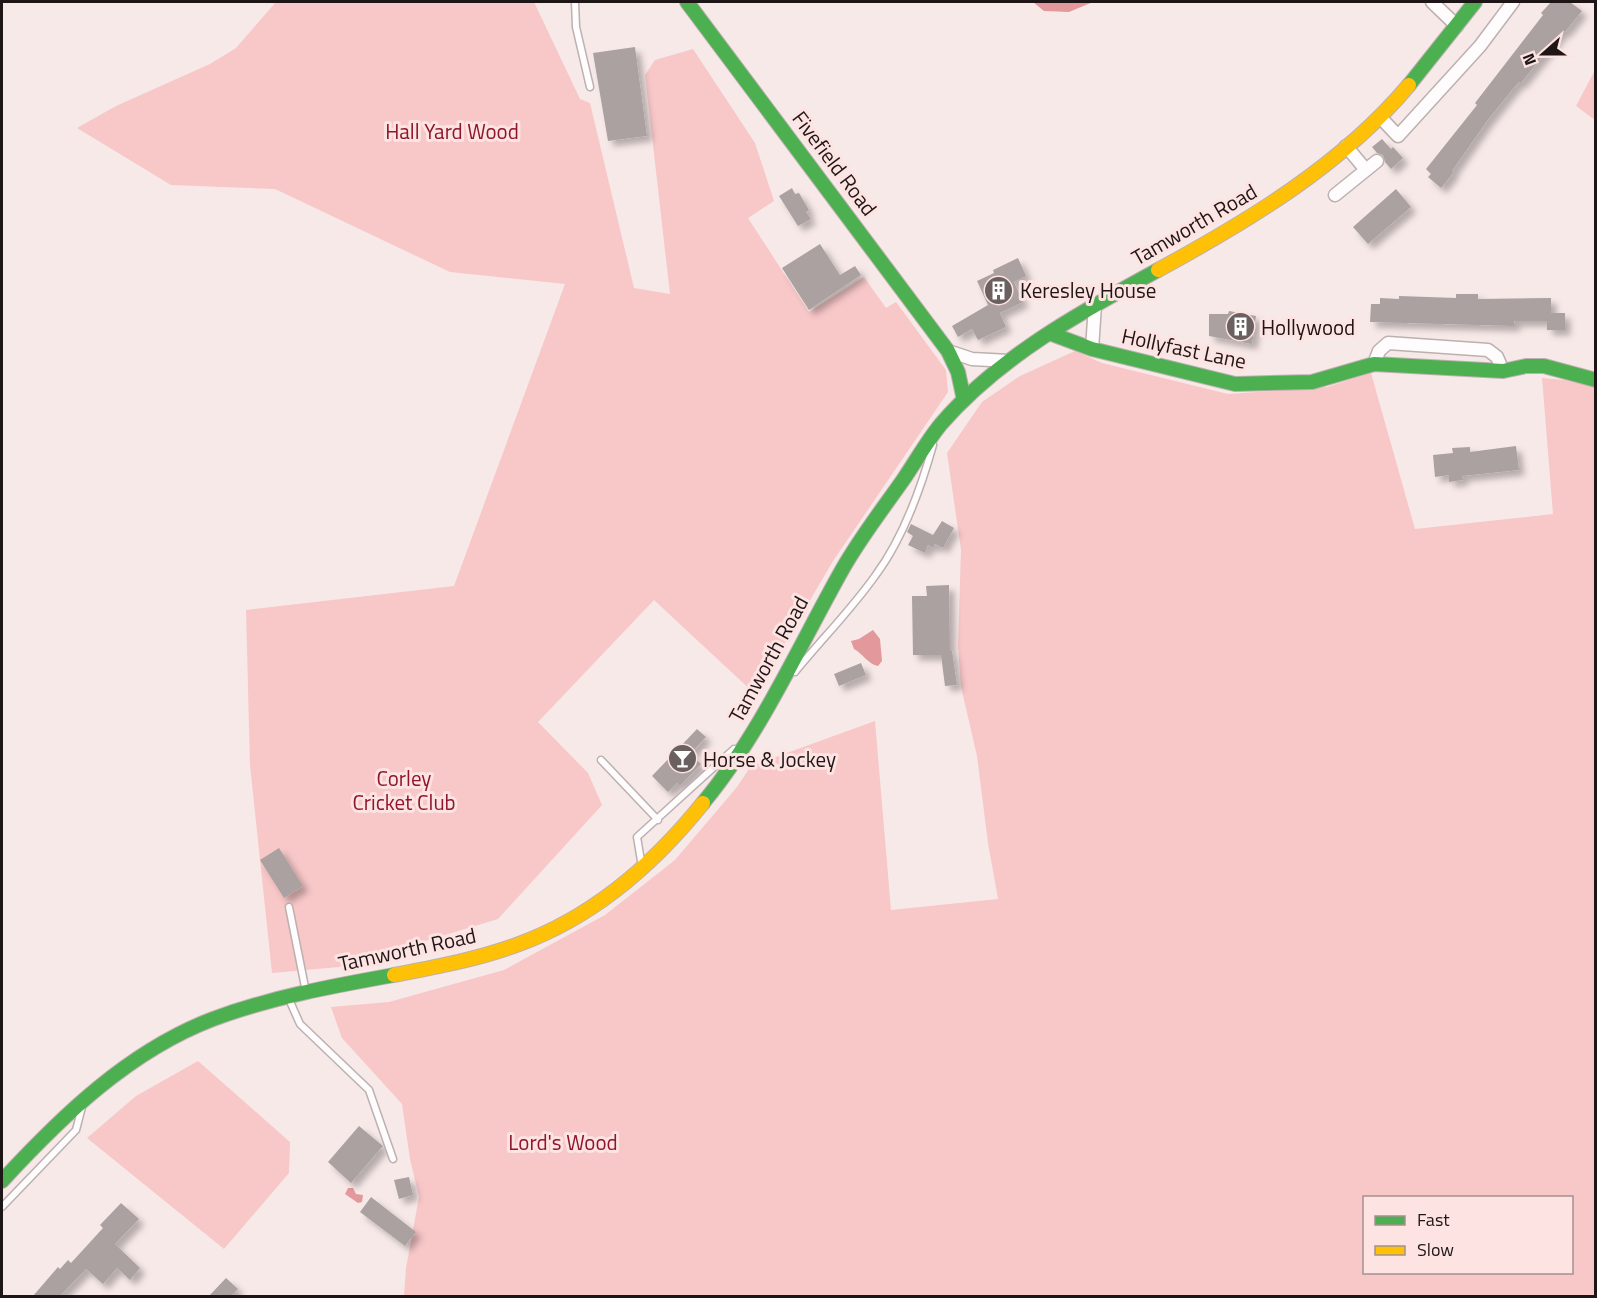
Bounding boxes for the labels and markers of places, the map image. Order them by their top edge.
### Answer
building icon: Keresley House [983,274,1015,306]
place label: Keresley House [1020,274,1156,306]
building icon: Hollywood [1224,311,1256,343]
place label: Hollywood [1261,311,1355,343]
bar icon: Horse & Jockey [666,743,698,775]
place label: Horse & Jockey [703,743,836,775]

